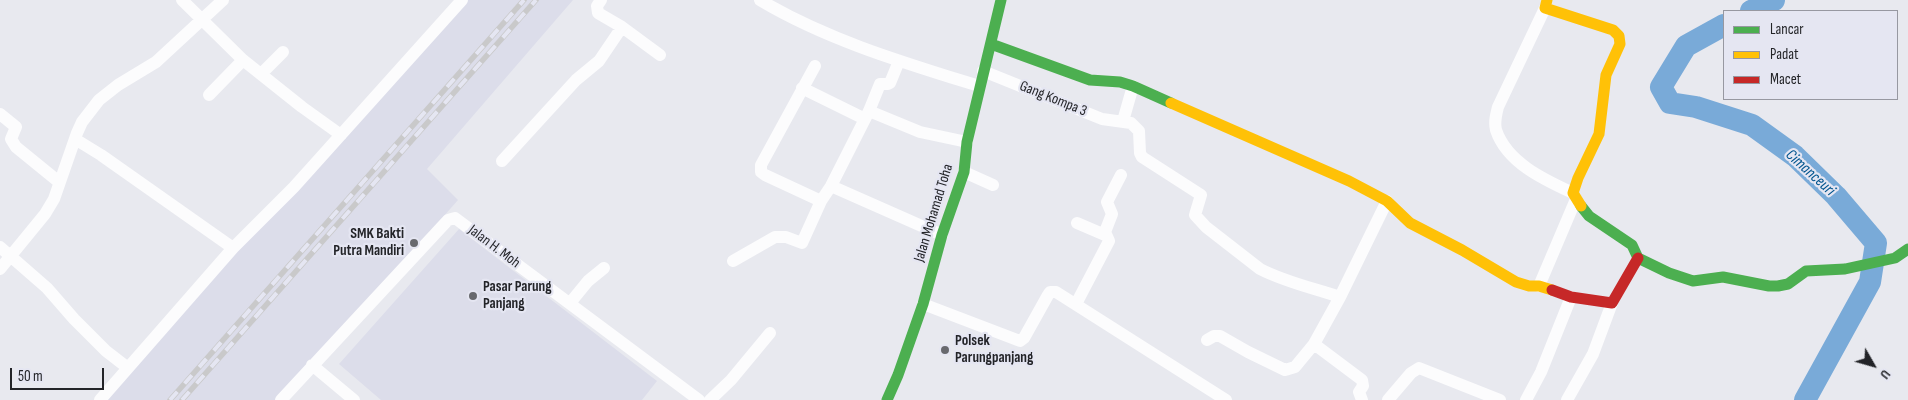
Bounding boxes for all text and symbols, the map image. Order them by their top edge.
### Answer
legend [1723,10,1898,100]
text: Lancar [1770,20,1804,39]
text: Padat [1770,45,1799,64]
text: Macet [1770,70,1801,89]
street label: Gang Kompa 3 [1017,77,1089,121]
water label: Cimanceuri [1781,146,1839,200]
street label: Jalan Mohamad Toha [911,162,957,264]
street label: Jalan H. Moh [464,222,524,272]
place label: SMK Bakti Putra Mandiri [333,225,404,260]
marker: SMK Bakti Putra Mandiri [408,237,420,249]
place label: Pasar Parung Panjang [483,278,552,313]
marker: Pasar Parung Panjang [467,290,479,302]
place label: Polsek Parungpanjang [955,332,1033,367]
north arrow [1848,340,1898,390]
marker: Polsek Parungpanjang [939,344,951,356]
scale bar [12,358,106,390]
text: U [1876,366,1894,383]
text: 50 m [18,367,43,386]

